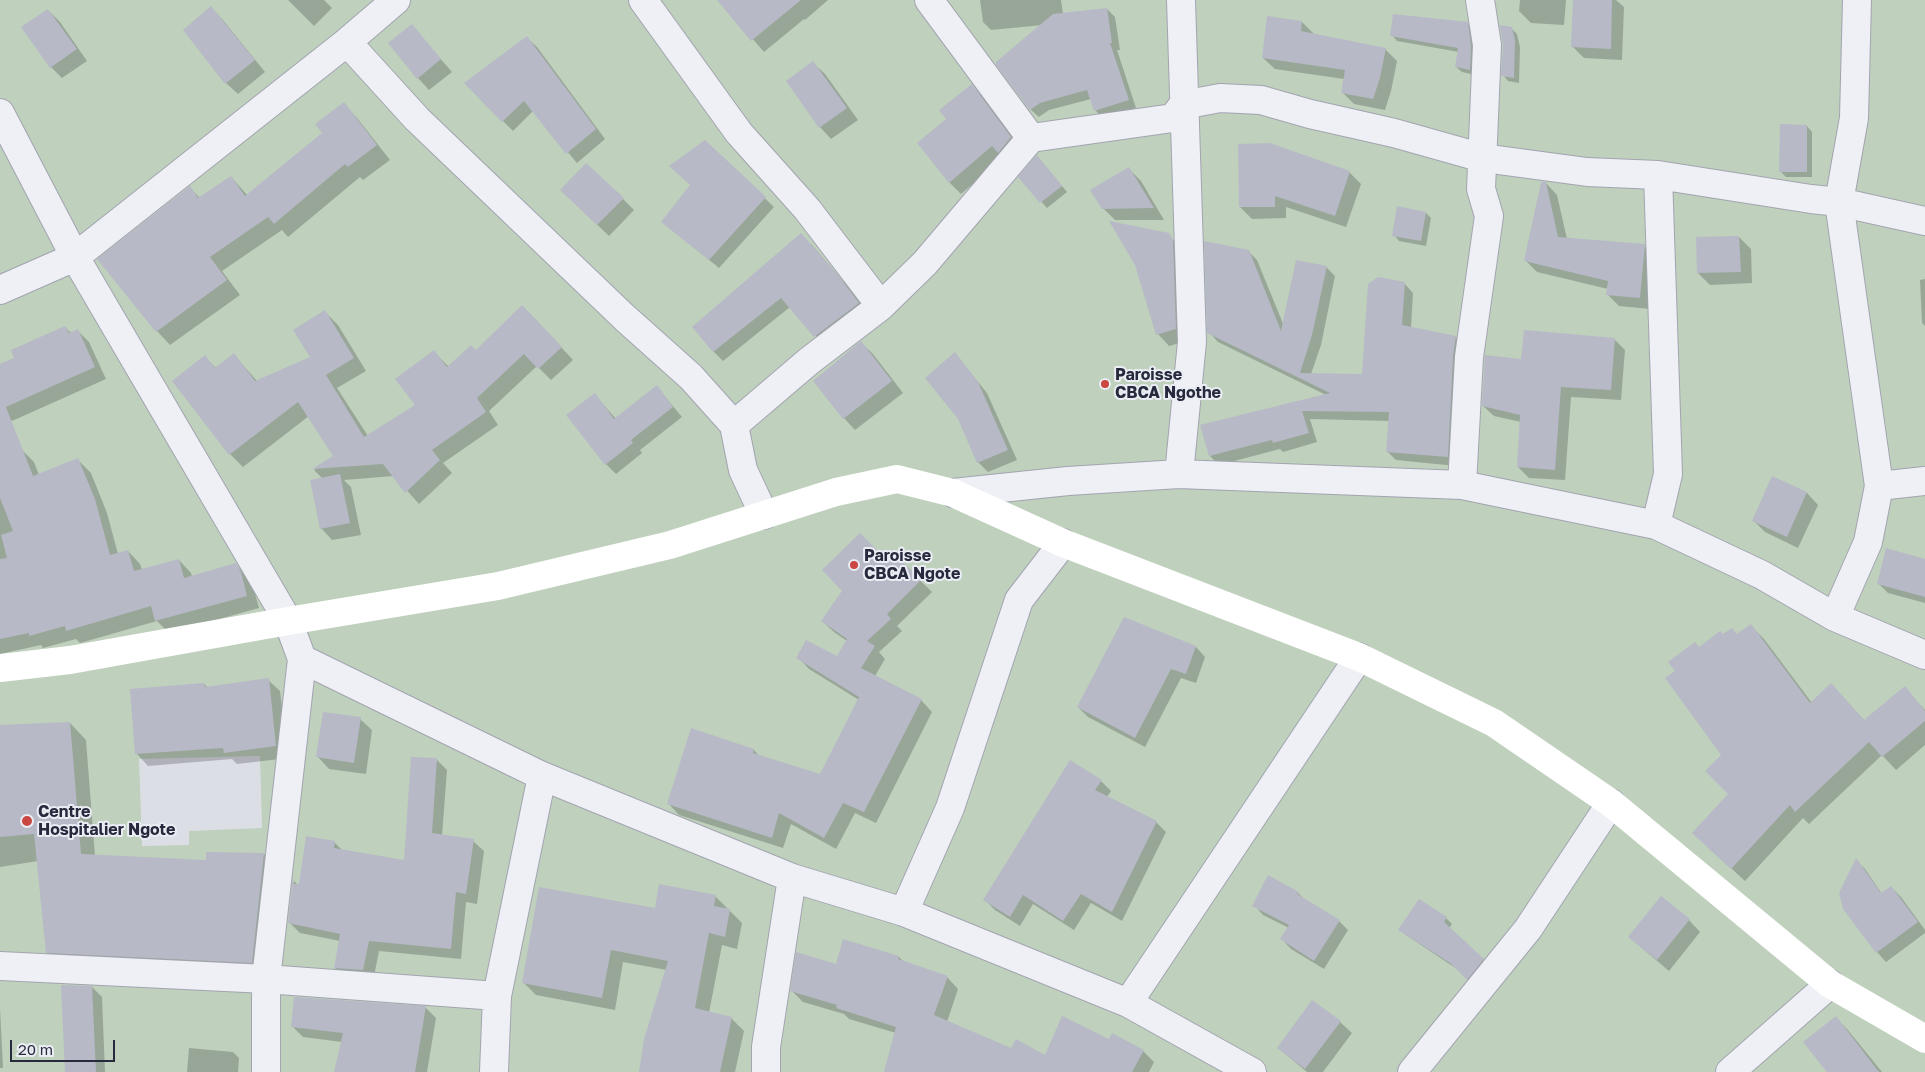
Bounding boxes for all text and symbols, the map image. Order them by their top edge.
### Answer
place label: Paroisse CBCA Ngothe [1115,365,1221,403]
marker: Paroisse CBCA Ngothe [1099,378,1111,390]
place label: Paroisse CBCA Ngote [864,546,960,584]
marker: Paroisse CBCA Ngote [848,559,860,571]
place label: Centre Hospitalier Ngote [38,802,175,840]
marker: Centre Hospitalier Ngote [20,814,34,828]
scale bar [12,1030,118,1062]
text: 20 m [18,1040,53,1058]

